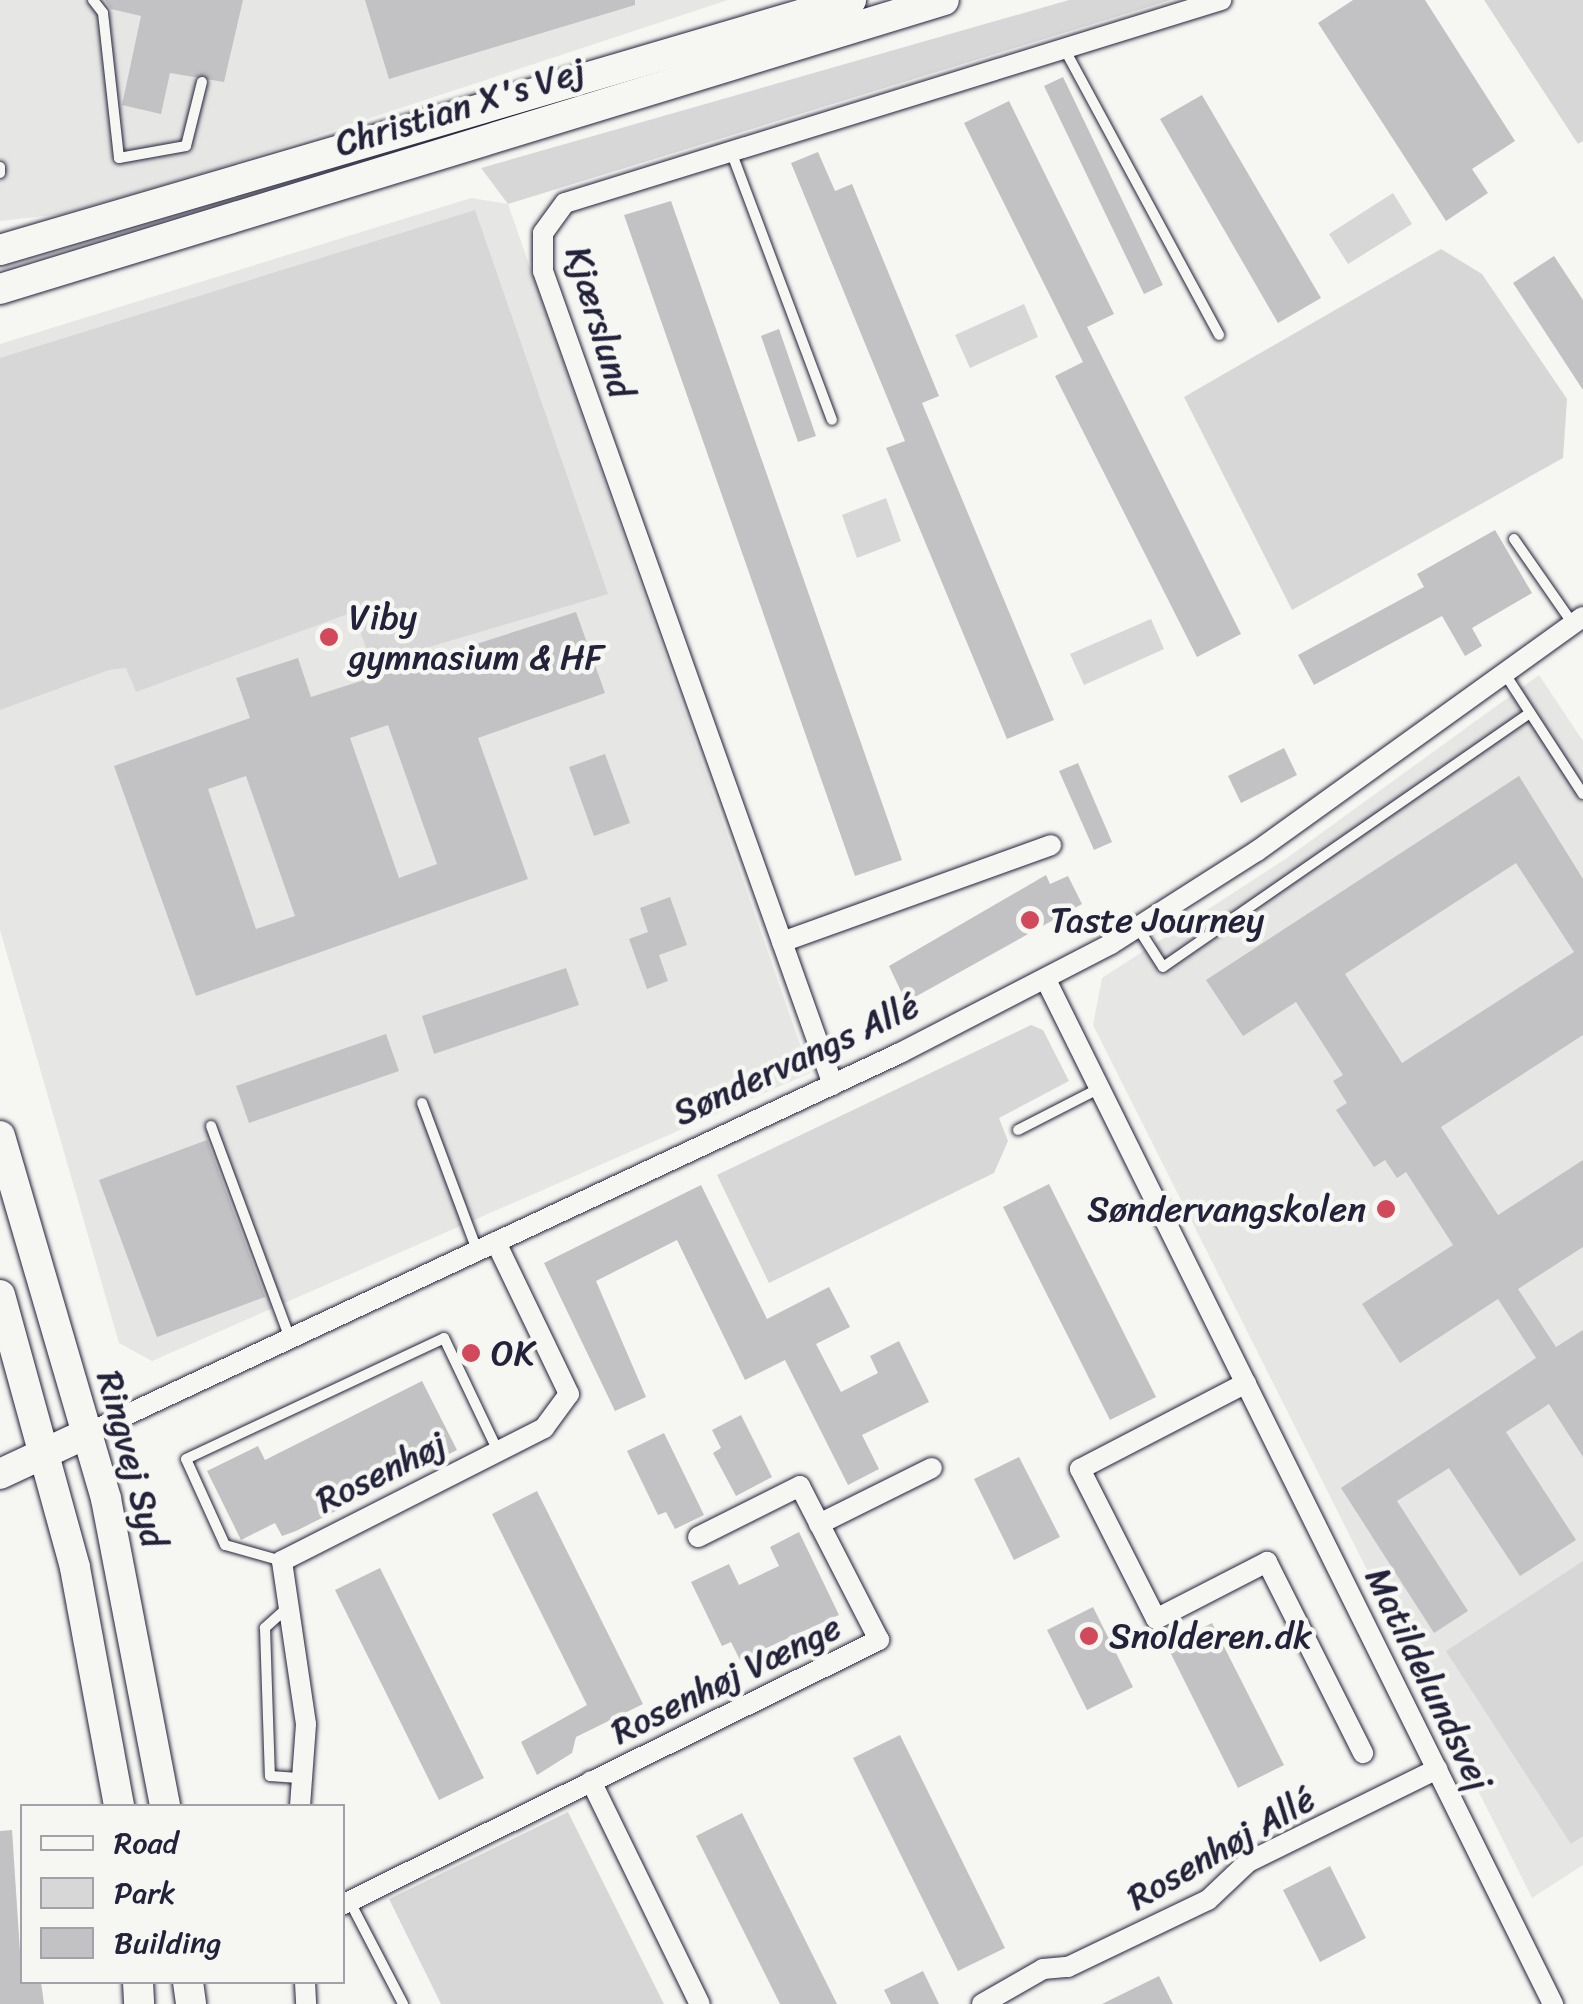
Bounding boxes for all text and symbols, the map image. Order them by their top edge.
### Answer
street label: Christian X's Vej [331,49,589,165]
street label: Kjærslund [557,241,643,403]
place label: Viby gymnasium & HF [349,596,604,678]
marker: Viby gymnasium & HF [318,626,340,648]
place label: Taste Journey [1050,899,1263,941]
marker: Taste Journey [1019,909,1041,931]
street label: Søndervangs Allé [667,984,925,1134]
place label: Søndervangskolen [1087,1188,1366,1230]
marker: Søndervangskolen [1375,1198,1397,1220]
place label: OK [491,1332,535,1374]
marker: OK [460,1342,482,1364]
street label: Ringvej Syd [88,1366,176,1552]
street label: Rosenhøj [309,1423,453,1521]
street label: Matildelundsvej [1357,1561,1501,1797]
street label: Rosenhøj Vænge [604,1605,848,1753]
place label: Snolderen.dk [1109,1615,1312,1657]
marker: Snolderen.dk [1078,1625,1100,1647]
street label: Rosenhøj Allé [1120,1777,1322,1919]
legend [20,1804,345,1984]
text: Road [114,1816,178,1870]
text: Park [114,1866,176,1920]
text: Building [114,1916,221,1970]

